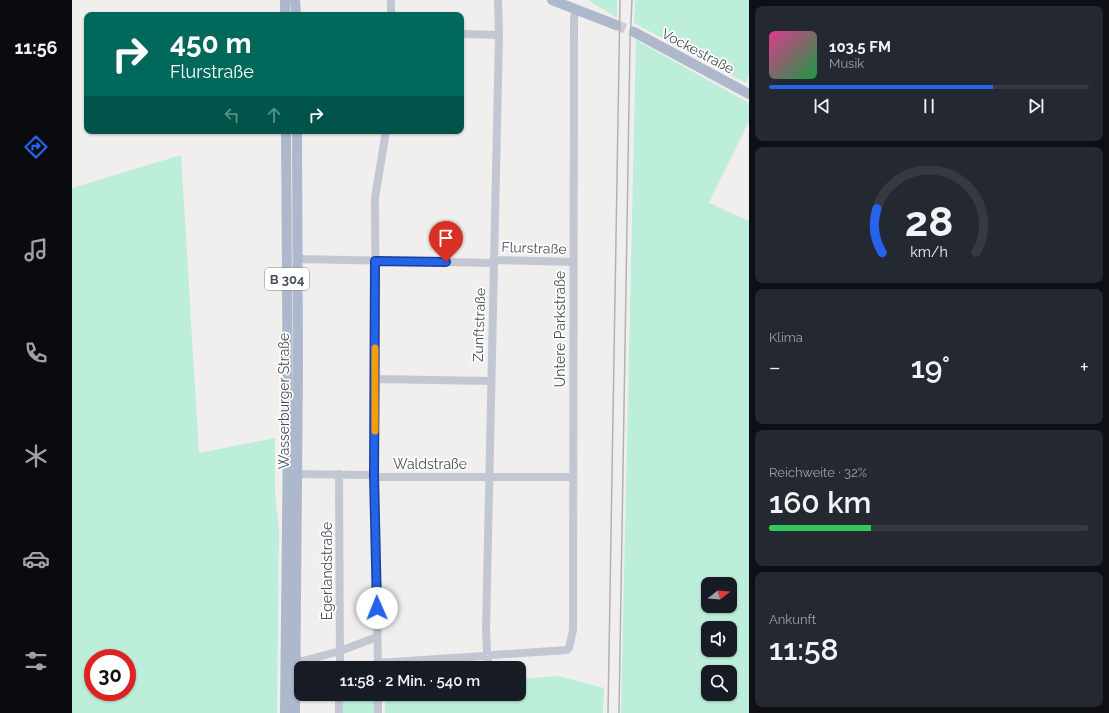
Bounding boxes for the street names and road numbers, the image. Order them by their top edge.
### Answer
street label: Vockestraße [659,25,737,77]
street label: Flurstraße [501,239,567,257]
road number: B 304 [265,268,309,290]
street label: Untere Parkstraße [552,271,568,387]
street label: Zunftstraße [470,288,488,362]
street label: Wasserburger Straße [276,333,292,469]
street label: Waldstraße [393,456,467,472]
street label: Egerlandstraße [319,522,335,620]

